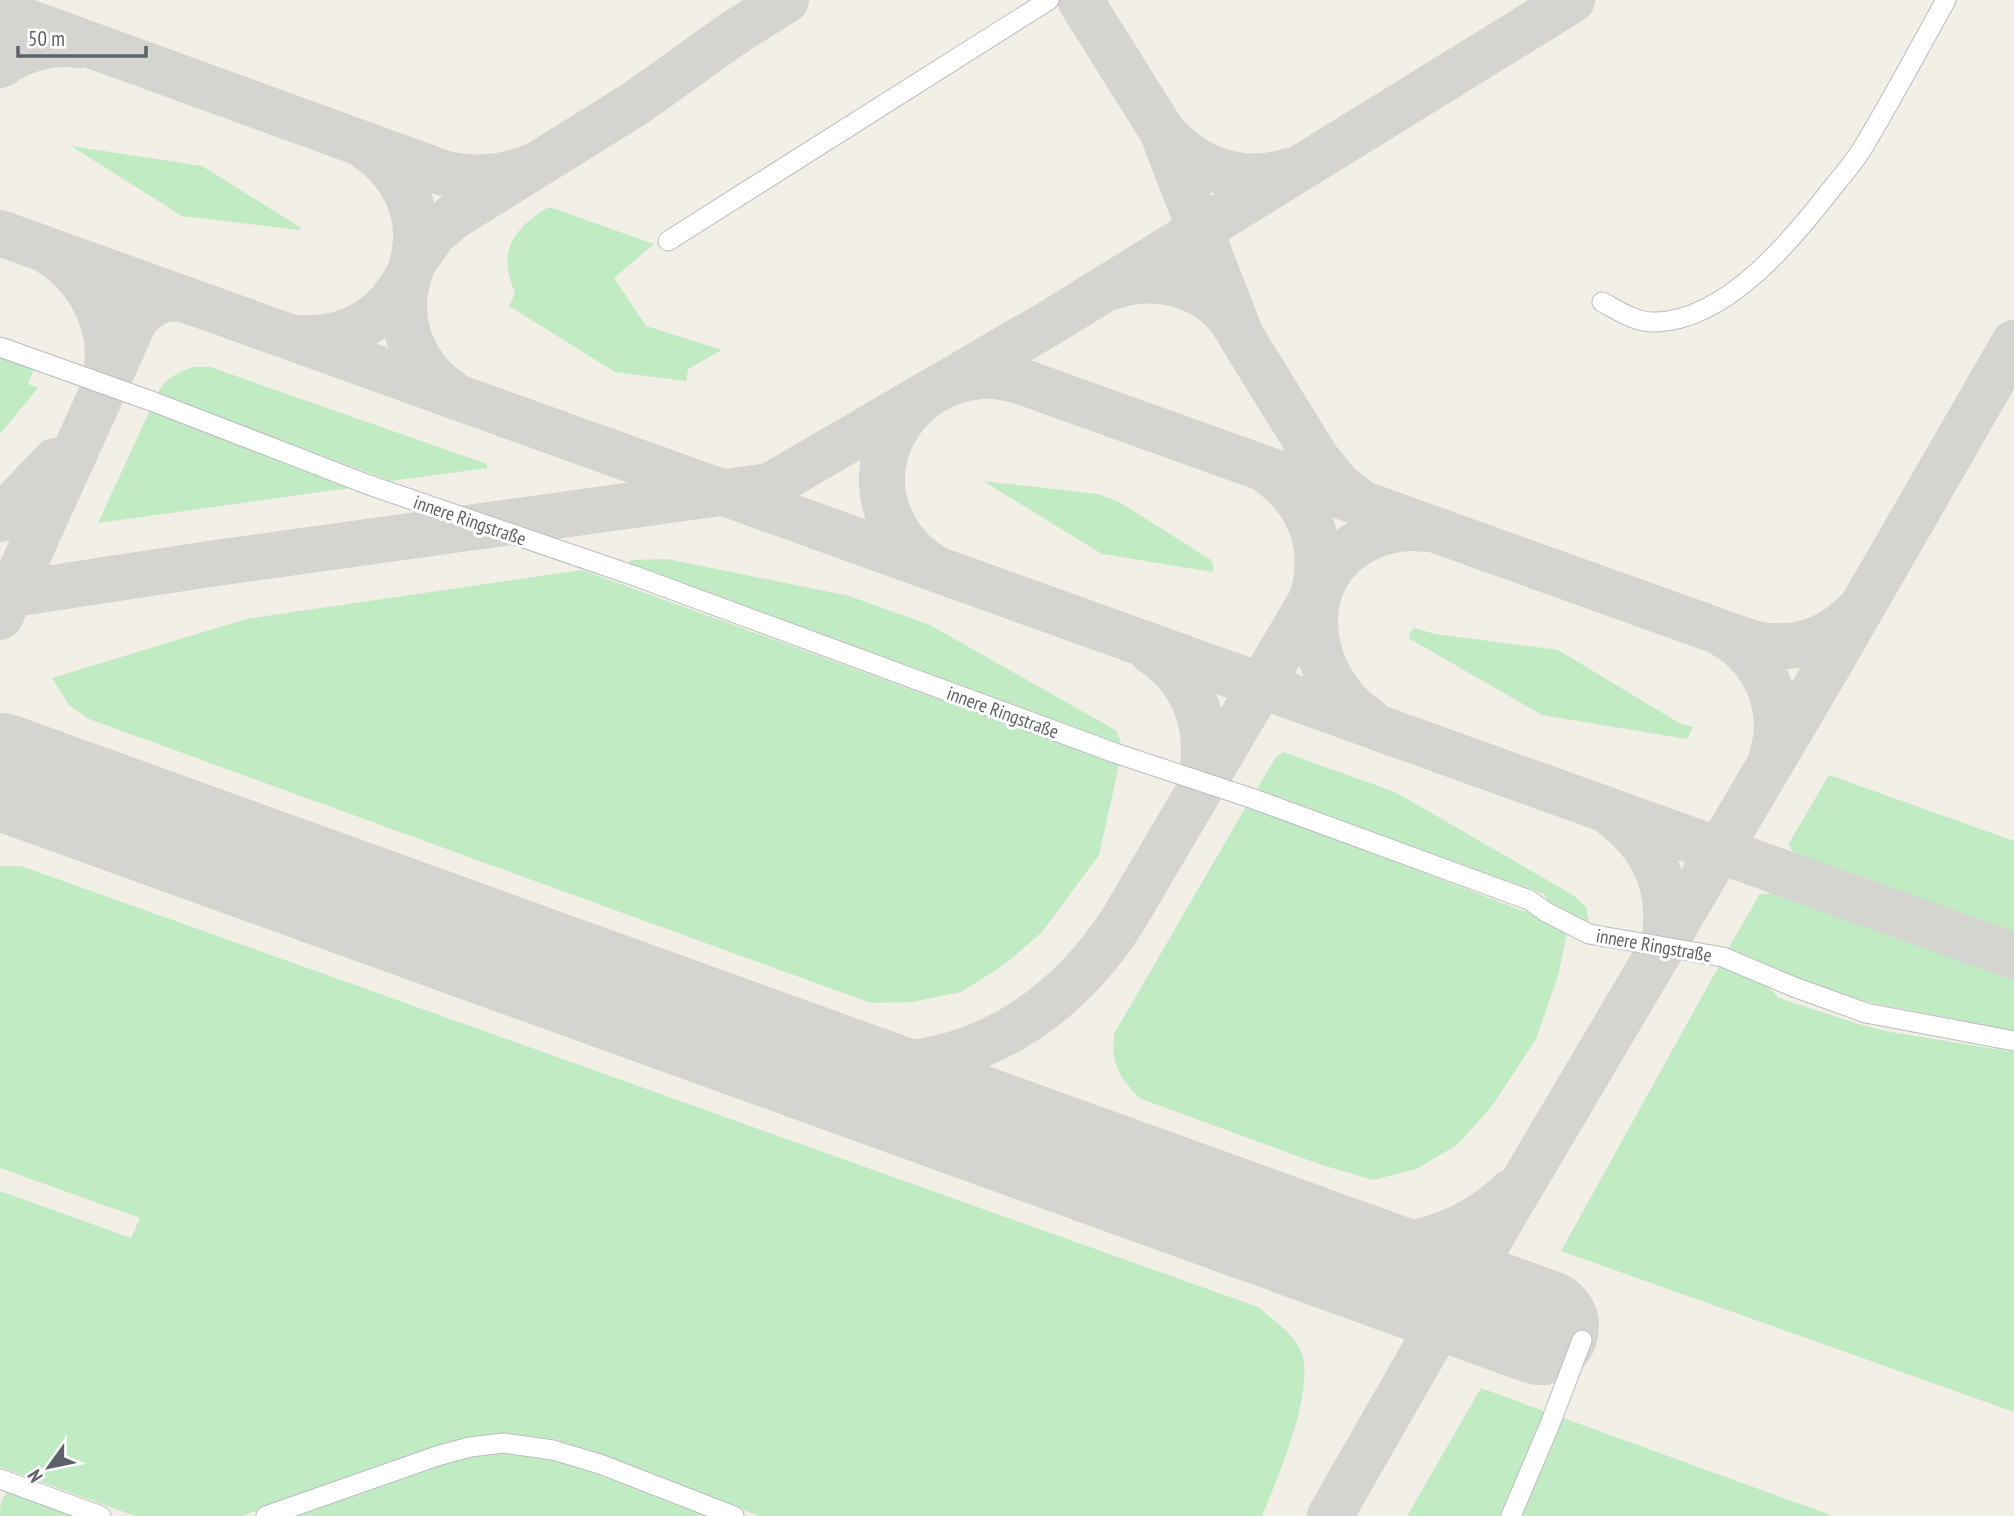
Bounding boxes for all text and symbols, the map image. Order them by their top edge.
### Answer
scale bar [18,14,145,58]
text: 50 m [28,25,65,52]
street label: innere Ringstraße [411,490,529,550]
street label: innere Ringstraße [944,681,1062,743]
street label: innere Ringstraße [1594,923,1714,967]
north arrow [14,1432,84,1502]
text: N [22,1465,48,1487]

